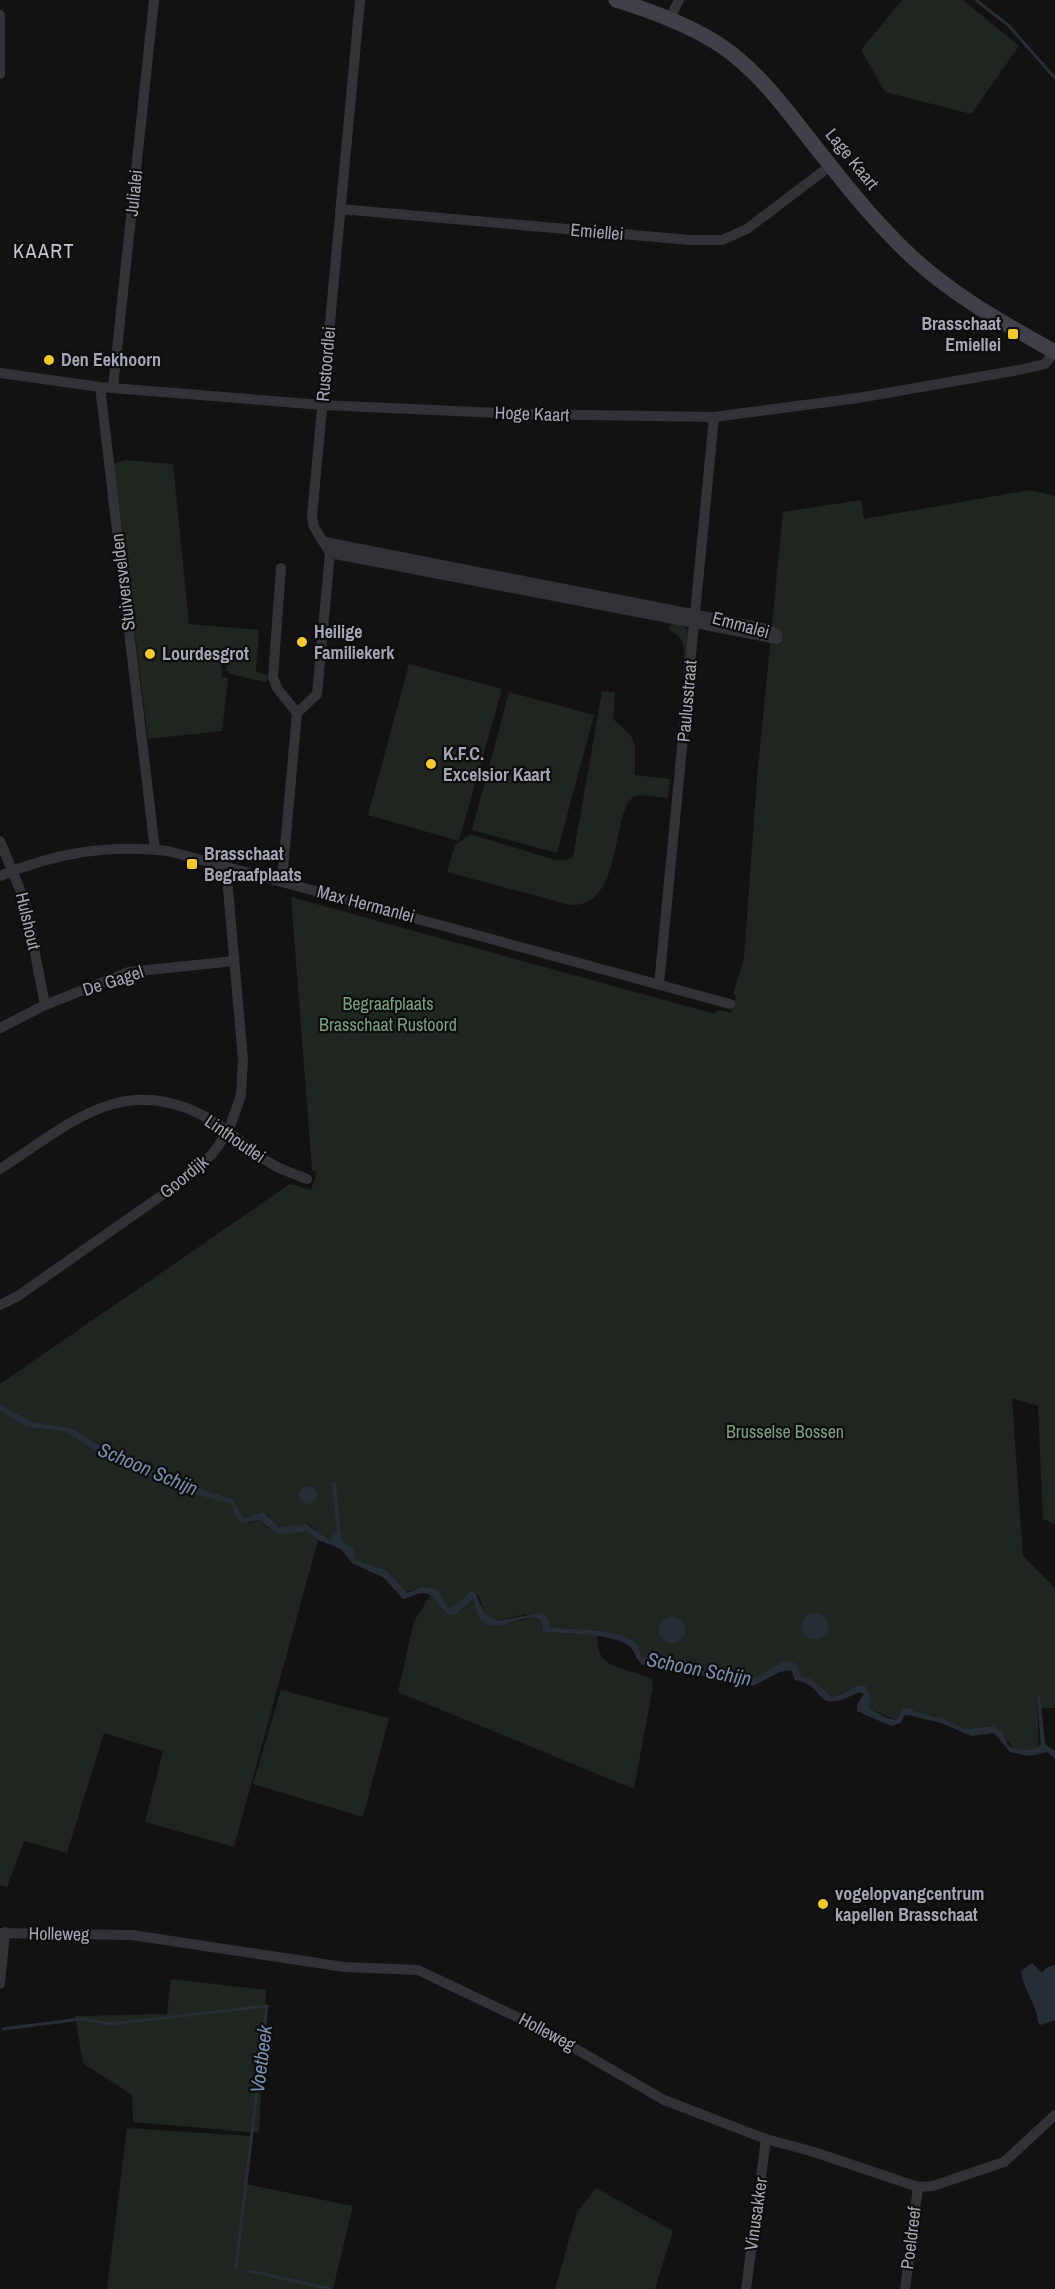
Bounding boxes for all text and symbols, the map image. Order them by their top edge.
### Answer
street label: Lage Kaart [820,123,885,195]
street label: Julialei [119,168,148,218]
street label: Emiellei [569,217,625,246]
district label: KAART [13,237,75,264]
place label: Brasschaat Emiellei [921,311,1001,357]
street label: Rustoordlei [310,325,341,403]
marker: Brasschaat Emiellei [1006,327,1020,341]
place label: Den Eekhoorn [61,347,161,372]
marker: Den Eekhoorn [42,353,56,367]
street label: Hoge Kaart [494,400,570,427]
street label: Stuiversvelden [104,532,141,632]
street label: Emmalei [710,605,772,644]
place label: Heilige Familiekerk [314,619,395,665]
marker: Heilige Familiekerk [295,635,309,649]
place label: Lourdesgrot [162,641,249,666]
marker: Lourdesgrot [143,647,157,661]
street label: Paulusstraat [670,659,703,743]
place label: K.F.C. Excelsior Kaart [443,741,551,787]
marker: K.F.C. Excelsior Kaart [424,757,438,771]
place label: Brasschaat Begraafplaats [204,841,302,887]
marker: Brasschaat Begraafplaats [185,857,199,871]
street label: Max Hermanlei [315,878,418,929]
street label: Hulshout [10,890,47,952]
street label: De Gagel [79,959,146,1002]
park label: Begraafplaats Brasschaat Rustoord [319,991,457,1037]
street label: Linthoutlei [200,1109,271,1169]
street label: Goordijk [154,1149,214,1204]
park label: Brusselse Bossen [726,1419,844,1444]
water label: Schoon Schijn [94,1435,202,1502]
water label: Schoon Schijn [645,1645,754,1692]
place label: vogelopvangcentrum kapellen Brasschaat [835,1881,984,1927]
marker: vogelopvangcentrum kapellen Brasschaat [816,1897,830,1911]
street label: Holleweg [28,1920,90,1947]
street label: Holleweg [515,2006,581,2057]
water label: Voetbeek [243,2023,278,2094]
street label: Vinusakker [738,2176,773,2252]
street label: Poeldreef [894,2204,927,2271]

